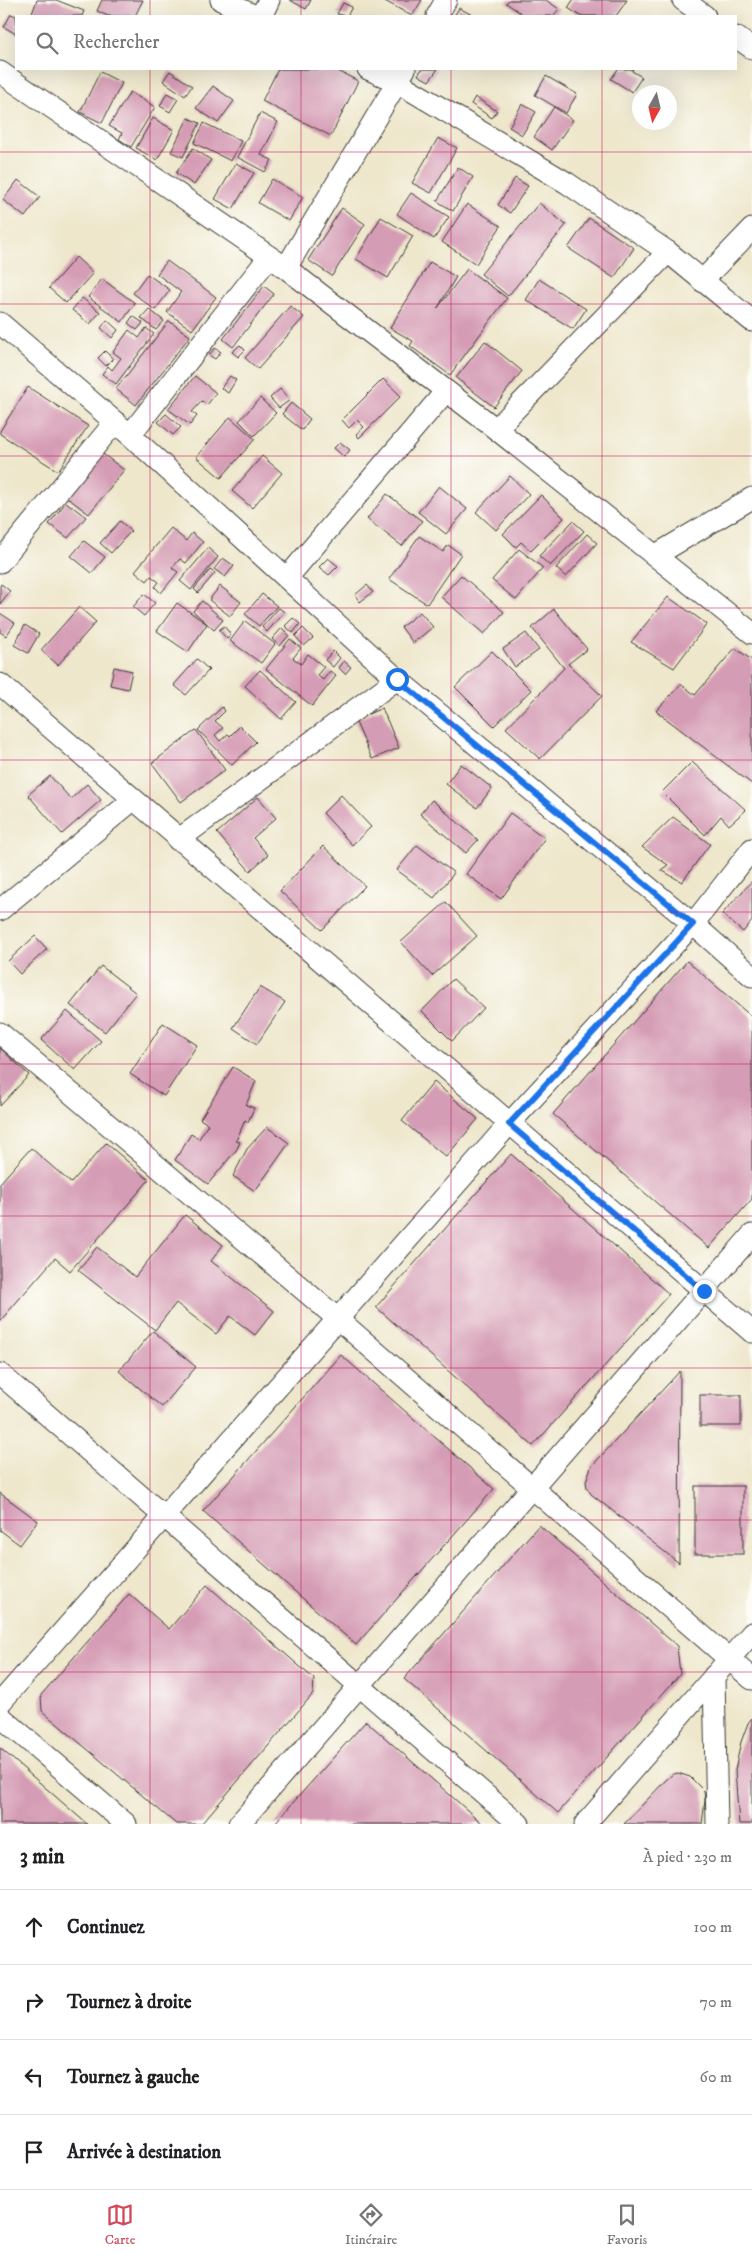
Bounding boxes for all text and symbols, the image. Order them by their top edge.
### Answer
search box [15,15,737,70]
icon: search [33,29,61,57]
text: Rechercher [73,31,159,54]
north arrow [632,85,677,130]
route start [386,668,409,691]
route end [693,1280,716,1303]
text: 3 min [20,1844,65,1870]
text: À pied · 230 m [643,1847,732,1867]
icon: ahead [20,1913,48,1941]
text: Continuez [67,1916,145,1939]
text: 100 m [694,1917,732,1937]
icon: right [20,1988,48,2016]
text: Tournez à droite [67,1991,192,2014]
text: 70 m [700,1992,732,2012]
icon: left [20,2063,48,2091]
text: Tournez à gauche [67,2066,199,2089]
text: 60 m [700,2067,732,2087]
icon: arrive [20,2138,48,2166]
text: Arrivée à destination [67,2141,221,2164]
tab: Carte [105,2201,135,2249]
tab: Itinéraire [345,2201,397,2249]
tab: Favoris [607,2201,647,2249]

